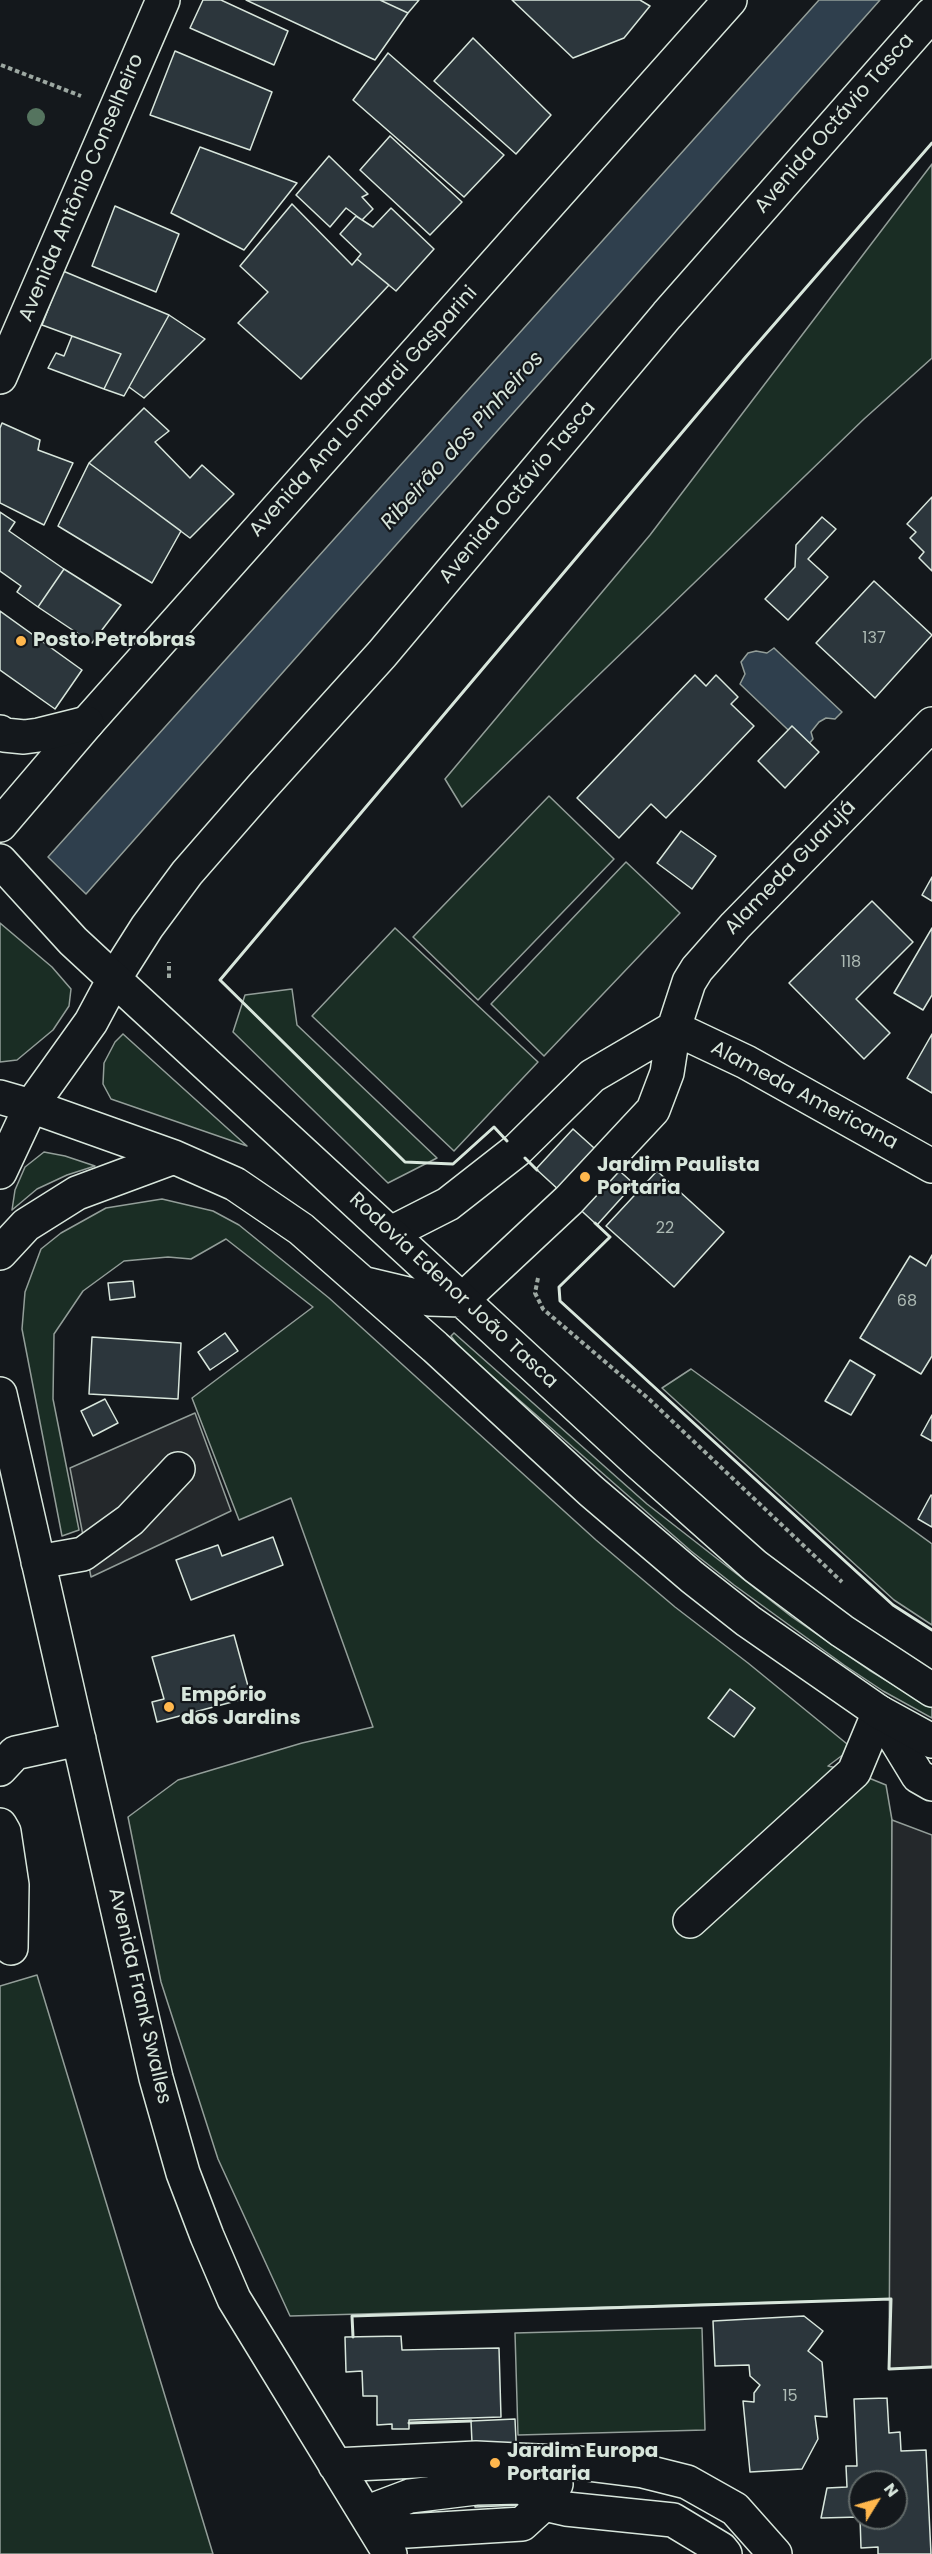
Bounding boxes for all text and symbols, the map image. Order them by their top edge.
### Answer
street label: Avenida Octávio Tasca [750,29,920,219]
street label: Avenida Antônio Conselheiro [15,50,149,326]
street label: Avenida Ana Lombardi Gasparini [245,282,483,542]
water label: Ribeirão dos Pinheiros [376,347,550,535]
street label: Avenida Octávio Tasca [435,397,601,589]
place label: Posto Petrobras [33,629,196,653]
house number: 137 [862,629,886,649]
marker: Posto Petrobras [14,634,28,648]
street label: Alameda Guarujá [721,796,861,940]
house number: 118 [841,953,861,973]
street label: Alameda Americana [706,1037,902,1155]
place label: Jardim Paulista Portaria [597,1154,760,1201]
marker: Jardim Paulista Portaria [578,1170,592,1184]
street label: Rodovia Edenor João Tasca [344,1188,562,1394]
house number: 22 [656,1219,674,1239]
house number: 68 [897,1292,917,1312]
place label: Empório dos Jardins [181,1684,301,1731]
marker: Empório dos Jardins [162,1700,176,1714]
street label: Avenida Frank Swalles [102,1886,176,2106]
house number: 15 [782,2387,798,2407]
place label: Jardim Europa Portaria [507,2440,658,2487]
marker: Jardim Europa Portaria [488,2456,502,2470]
north arrow [848,2470,908,2530]
text: N [878,2478,904,2502]

